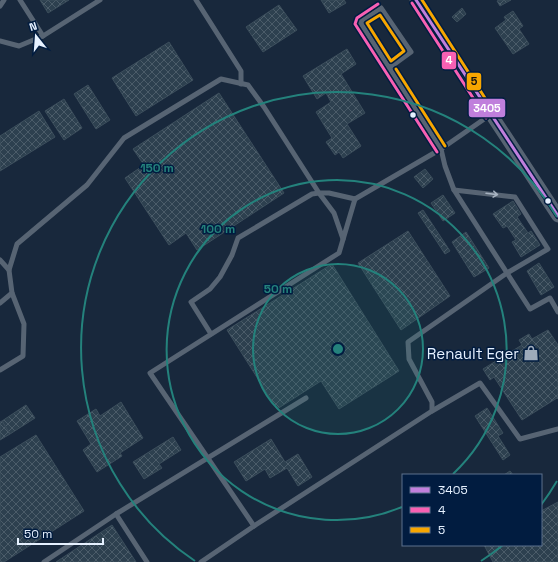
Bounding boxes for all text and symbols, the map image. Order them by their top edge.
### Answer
north arrow [16,16,56,56]
text: N [28,19,39,34]
line badge: 4 [441,51,457,70]
text: 4 [446,53,453,67]
line badge: 5 [466,72,482,91]
text: 5 [471,74,478,88]
line badge: 3405 [468,98,506,118]
text: 3405 [473,101,501,115]
unlabelled marker [408,110,418,120]
text: 150 m [140,160,174,176]
one-way arrow [485,190,498,198]
unlabelled marker [543,196,553,206]
text: 100 m [201,221,235,237]
text: 50 m [264,281,292,297]
centre of rings [331,342,345,356]
place label: Renault Eger [427,344,519,363]
shop icon: Renault Eger [522,344,540,362]
legend [402,474,542,546]
text: 3405 [438,482,468,498]
text: 4 [438,502,446,518]
scale bar [18,520,103,546]
text: 5 [438,522,445,538]
text: 50 m [24,526,52,542]

